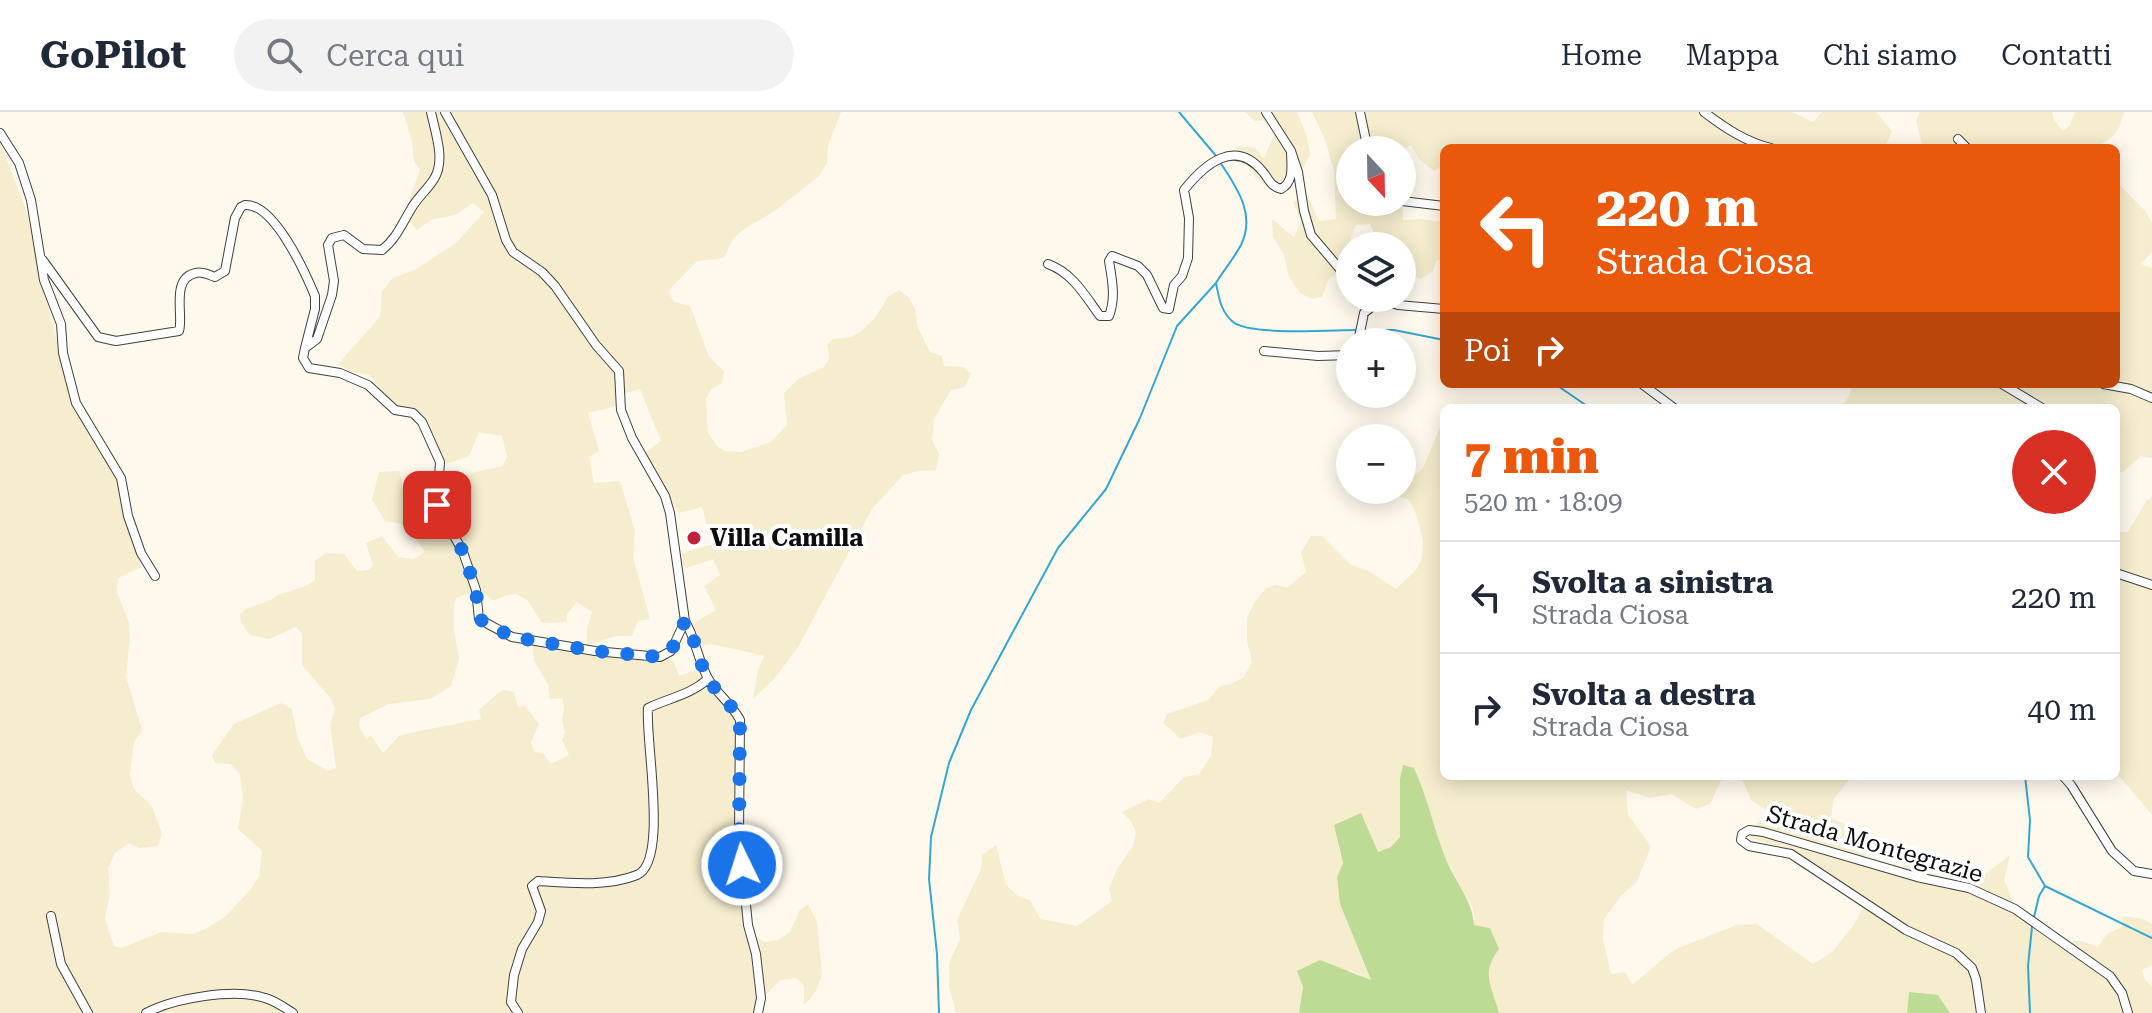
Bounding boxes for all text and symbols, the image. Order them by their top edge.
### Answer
search box [234,19,794,91]
text: GoPilot [40,33,186,77]
icon: search [262,33,306,77]
text: Cerca qui [326,38,464,73]
text: Home [1561,39,1642,72]
text: Mappa [1686,39,1779,72]
text: Chi siamo [1823,39,1957,72]
text: Contatti [2001,39,2112,72]
north arrow [1336,136,1416,216]
map controls [1336,136,1416,504]
text: 220 m [1596,174,1758,240]
icon: left [1464,176,1568,280]
button: layers [1336,232,1416,312]
text: Strada Ciosa [1596,241,1813,283]
button: + [1336,328,1416,408]
icon: right [1527,328,1571,372]
text: Poi [1464,333,1511,368]
button: − [1336,424,1416,504]
text: 7 min [1464,429,1599,485]
button: close [2012,430,2096,514]
pin [403,471,471,539]
icon: arrive [415,483,459,527]
text: 520 m · 18:09 [1464,487,1623,517]
place label: Villa Camilla [710,524,863,552]
marker: Villa Camilla [685,529,703,547]
text: Svolta a sinistra [1532,565,1773,600]
icon: left [1464,575,1508,619]
text: 220 m [2011,580,2096,615]
text: Strada Ciosa [1532,600,1689,630]
text: Svolta a destra [1532,677,1756,712]
icon: right [1464,687,1508,731]
text: 40 m [2027,692,2096,727]
text: Strada Ciosa [1532,712,1689,742]
street label: Strada Montegrazie [1764,800,1986,888]
position arrow [700,823,784,907]

